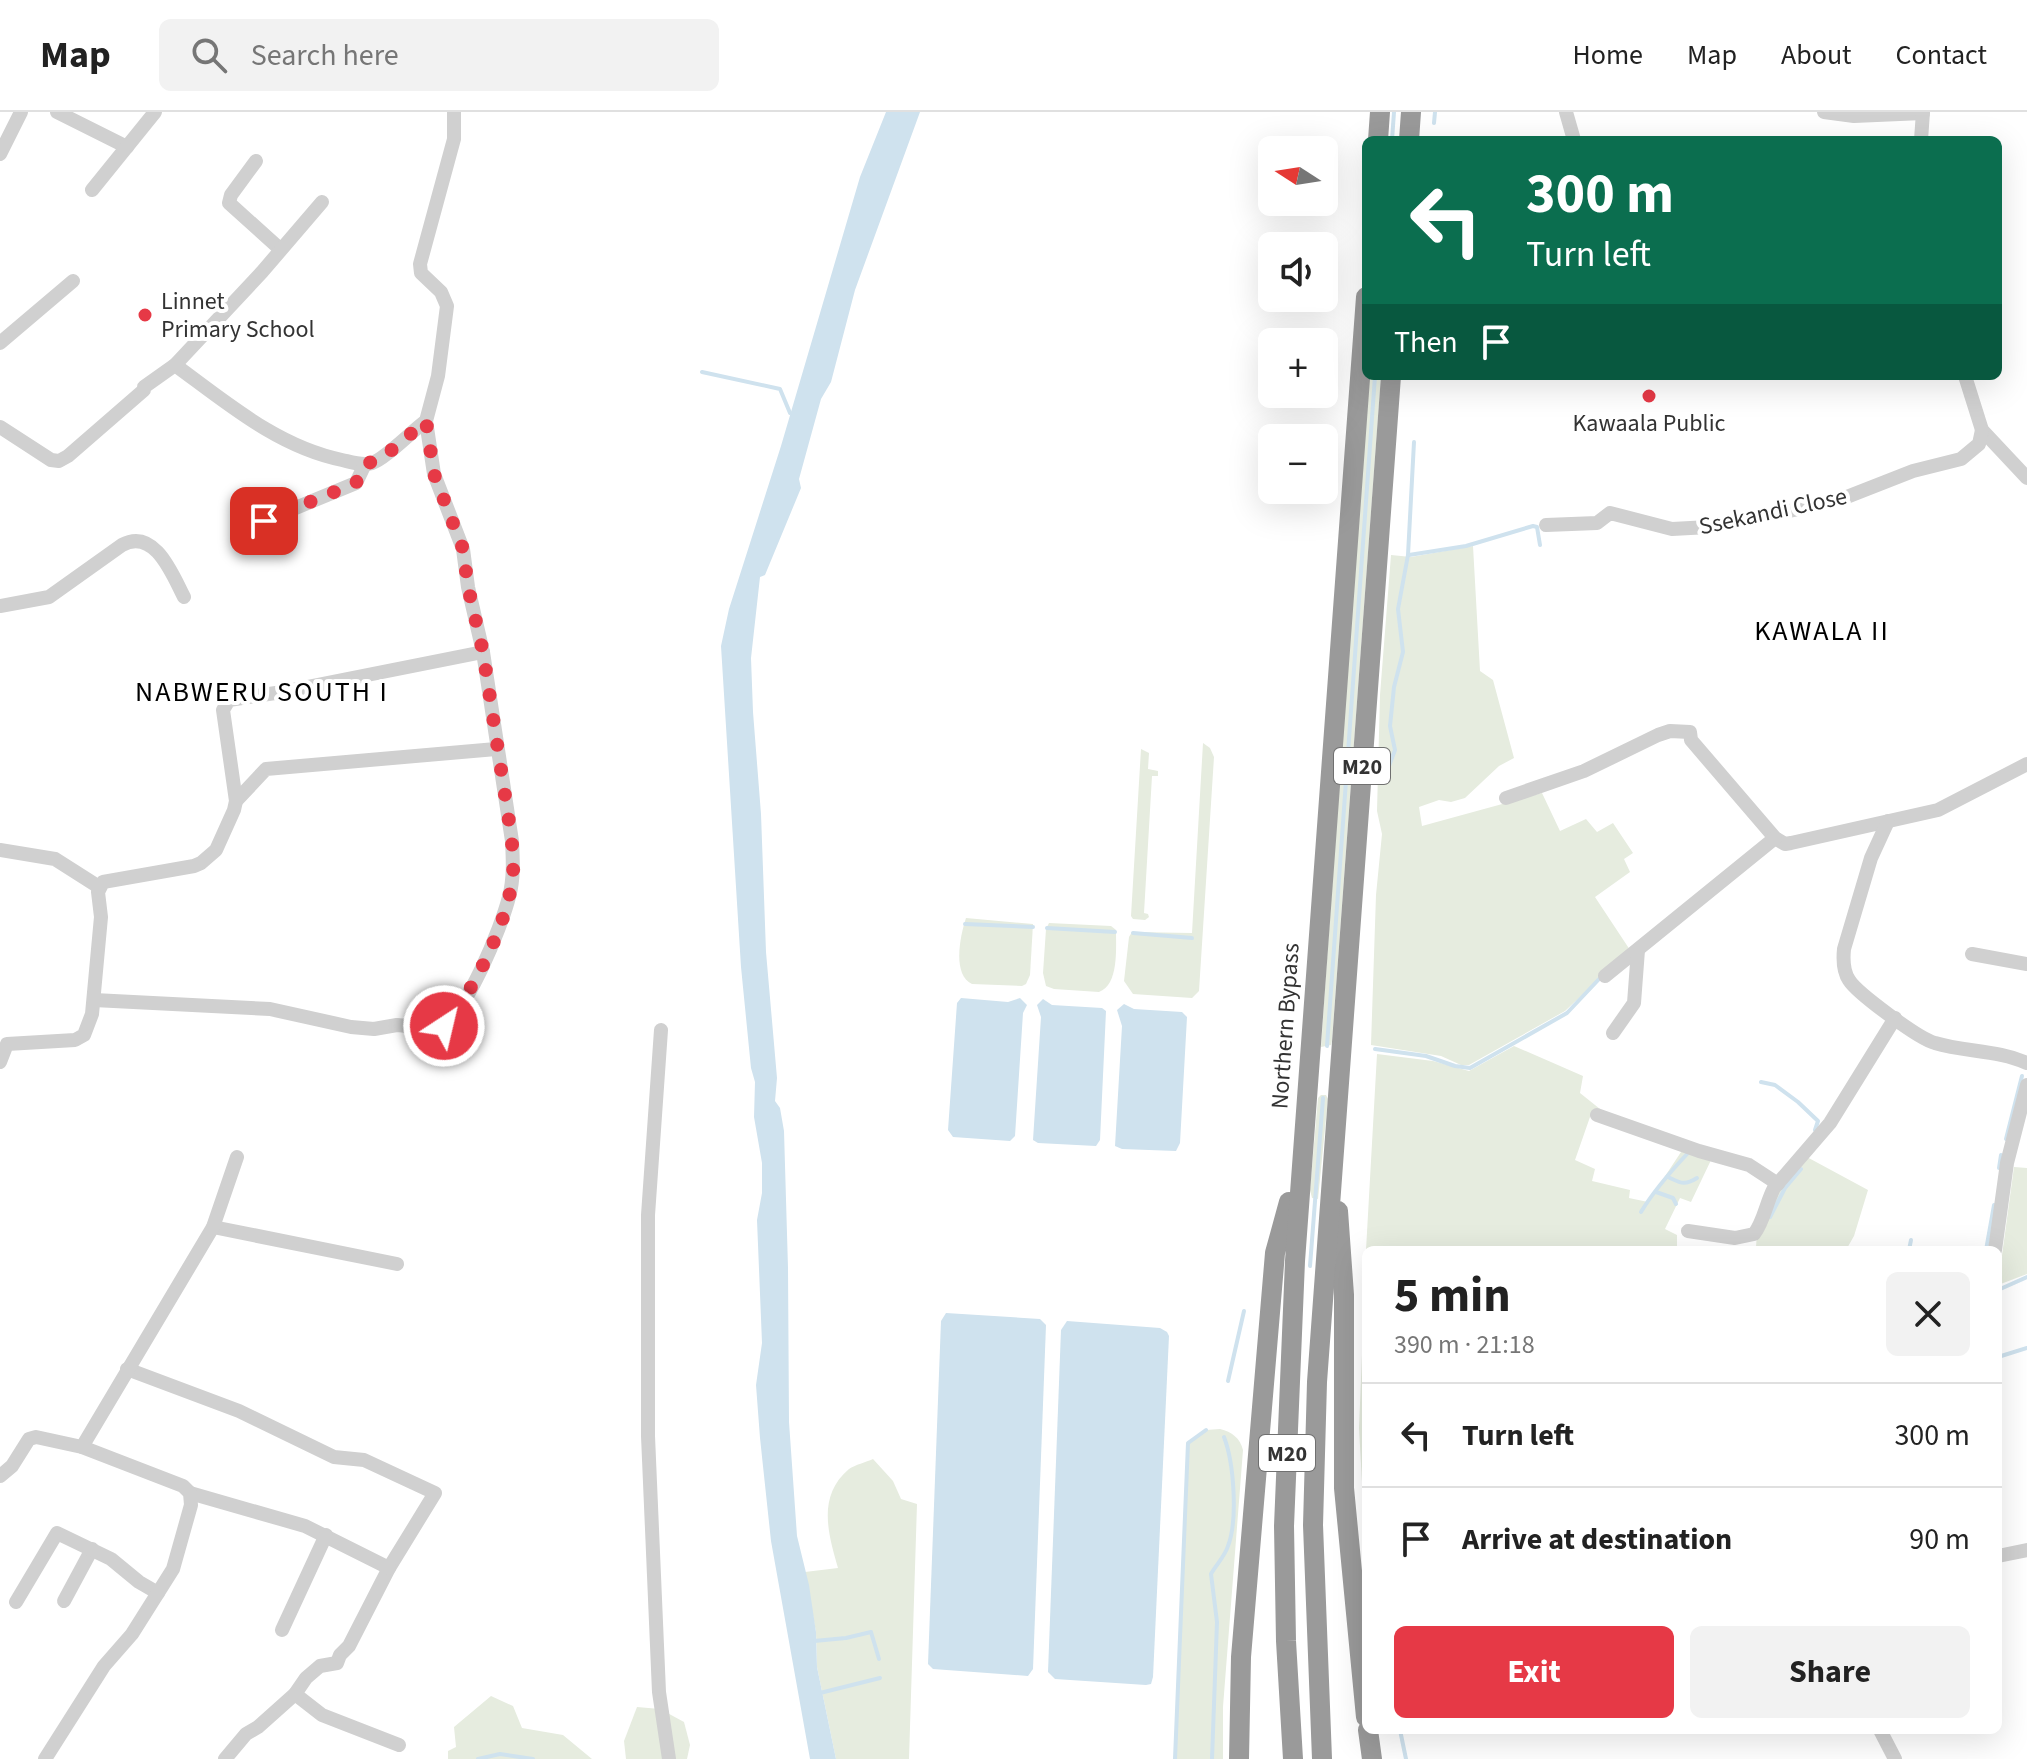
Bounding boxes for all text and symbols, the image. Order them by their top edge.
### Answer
search box [159,19,719,91]
text: Map [40,28,111,82]
icon: search [187,33,231,77]
text: Search here [251,34,399,77]
text: Home [1572,35,1643,75]
text: Map [1687,35,1737,75]
text: About [1781,35,1852,75]
text: Contact [1896,35,1987,75]
north arrow [1258,136,1338,216]
map controls [1258,136,1338,504]
text: 300 m [1526,155,1674,234]
icon: left [1394,168,1498,272]
text: Turn left [1526,229,1651,280]
button: sound [1258,232,1338,312]
place label: Linnet Primary School [161,284,315,347]
marker: Linnet Primary School [136,306,154,324]
icon: arrive [1474,320,1518,364]
text: Then [1394,321,1458,364]
button: + [1258,328,1338,408]
marker: Kawaala Public [1640,387,1658,405]
place label: Kawaala Public [1572,406,1726,441]
button: − [1258,424,1338,504]
street label: Ssekandi Close [1696,479,1850,544]
pin [230,487,298,555]
icon: arrive [242,499,286,543]
district label: KAWALA II [1754,611,1890,651]
district label: NABWERU SOUTH I [135,672,389,712]
road number: M20 [1334,748,1390,784]
street label: Northern Bypass [1262,942,1309,1110]
position arrow [402,984,486,1068]
text: 5 min [1394,1262,1511,1330]
button: close [1886,1272,1970,1356]
text: 390 m · 21:18 [1394,1326,1535,1363]
icon: left [1394,1413,1438,1457]
text: Turn left [1462,1414,1574,1457]
text: 300 m [1894,1414,1970,1457]
road number: M20 [1259,1435,1315,1471]
icon: arrive [1394,1517,1438,1561]
text: Arrive at destination [1462,1518,1732,1561]
text: 90 m [1909,1518,1970,1561]
button: Exit [1394,1626,1674,1718]
button: Share [1690,1626,1970,1718]

